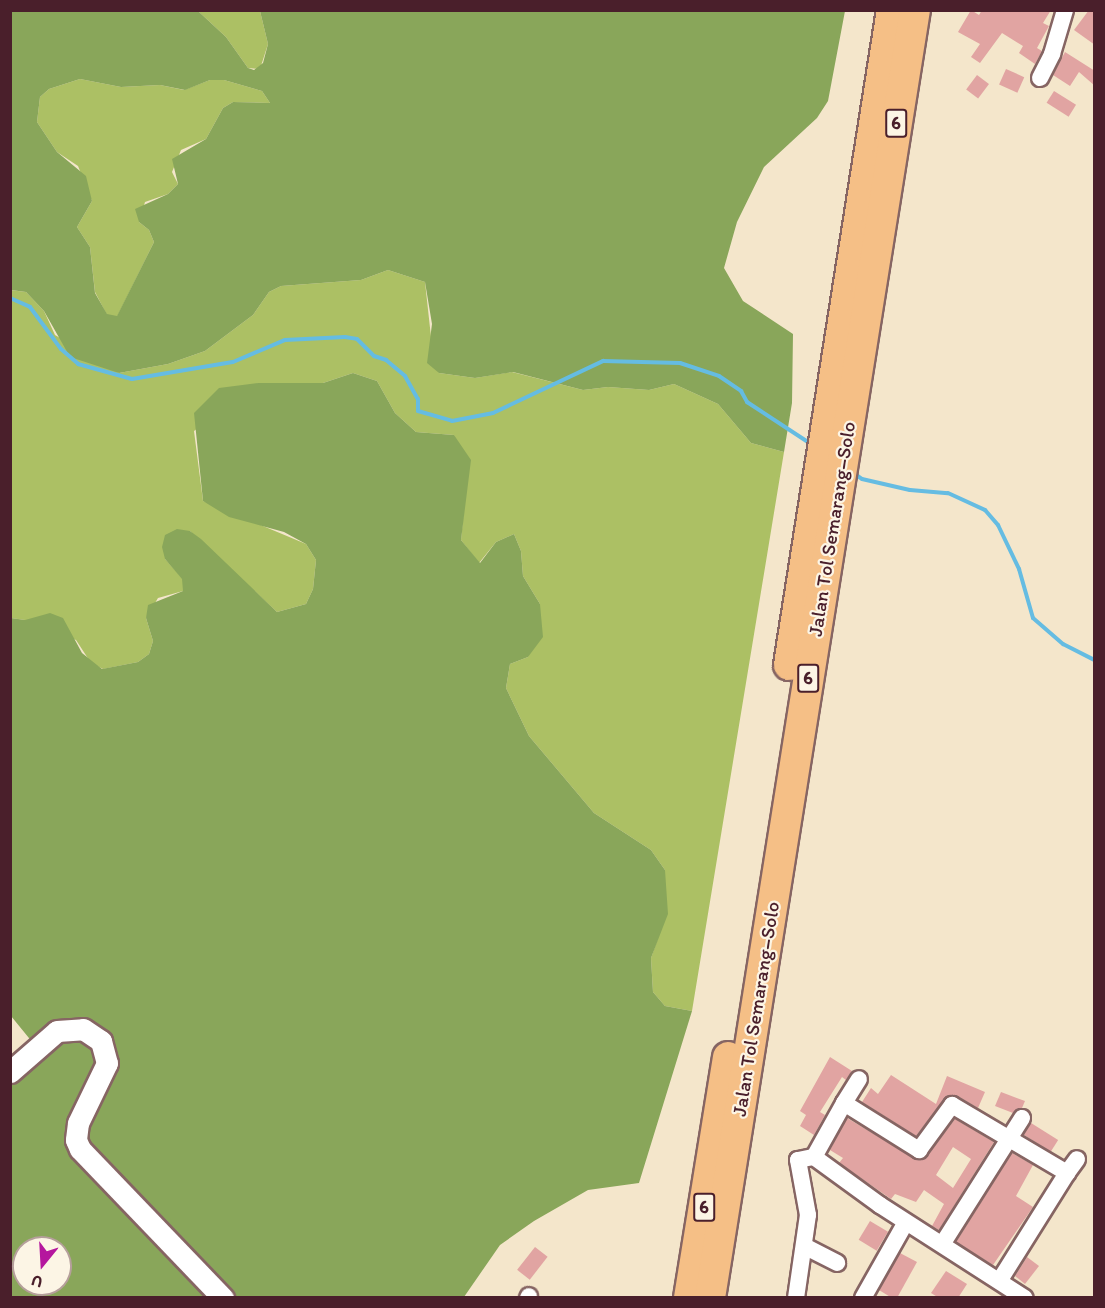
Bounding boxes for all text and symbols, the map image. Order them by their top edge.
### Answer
road number: 6 [884,108,908,138]
street label: Jalan Tol Semarang–Solo [803,421,861,637]
road number: 6 [796,663,820,693]
street label: Jalan Tol Semarang–Solo [727,901,785,1117]
road number: 6 [692,1192,716,1222]
north arrow [12,1236,72,1296]
text: U [29,1271,45,1292]

